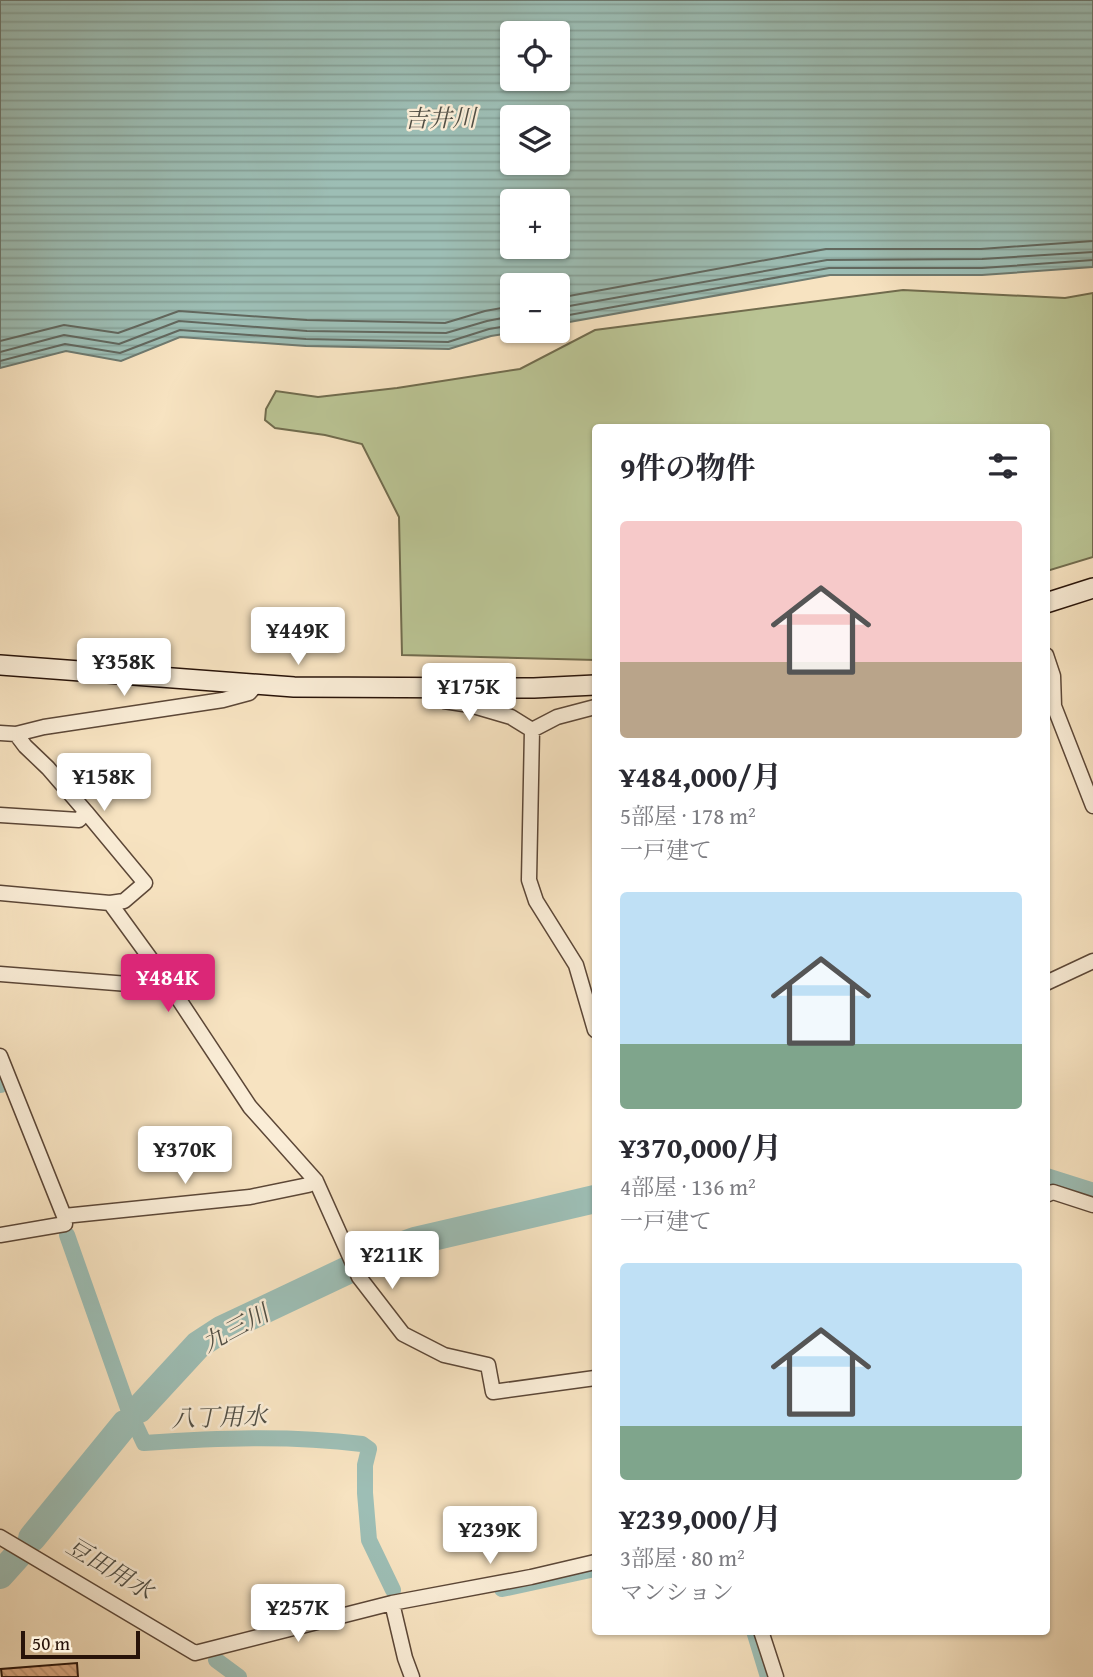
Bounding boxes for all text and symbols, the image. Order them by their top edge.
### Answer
map controls [500,21,570,343]
button: locate [500,21,570,91]
water label: 吉井川 [404,100,479,136]
button: layers [500,105,570,175]
button: + [500,189,570,259]
button: − [500,273,570,343]
text: 9件の物件 [620,445,756,489]
icon: filters [984,447,1022,485]
icon: home [758,567,884,693]
pin: ¥449K [249,608,347,667]
text: ¥449K [267,613,329,646]
pin: ¥358K [75,638,173,698]
text: ¥358K [93,644,155,677]
pin: ¥175K [420,664,518,723]
text: ¥175K [438,669,500,702]
pin: ¥158K [55,754,153,813]
text: ¥484,000/月 [620,754,782,798]
text: ¥158K [73,759,135,792]
text: 5部屋 · 178 m² [620,799,756,832]
text: 一戸建て [620,833,712,866]
icon: home [758,938,884,1064]
pin: ¥484K [119,954,217,1014]
text: ¥484K [137,960,199,993]
text: ¥370,000/月 [620,1125,782,1169]
pin: ¥370K [136,1126,234,1186]
text: ¥370K [154,1132,216,1165]
text: 4部屋 · 136 m² [620,1170,756,1203]
text: 一戸建て [620,1204,712,1237]
pin: ¥211K [343,1232,441,1291]
text: ¥211K [361,1237,423,1270]
water label: 九三川 [195,1294,278,1360]
icon: home [758,1309,884,1435]
water label: 八丁用水 [170,1398,270,1436]
text: ¥239,000/月 [620,1496,782,1540]
pin: ¥239K [441,1506,539,1566]
text: ¥239K [459,1512,521,1545]
water label: 豆田用水 [60,1528,162,1609]
text: 3部屋 · 80 m² [620,1541,745,1574]
text: マンション [620,1575,734,1608]
pin: ¥257K [249,1584,347,1644]
text: ¥257K [267,1590,329,1623]
scale bar [21,1628,140,1660]
text: 50 m [32,1629,70,1657]

